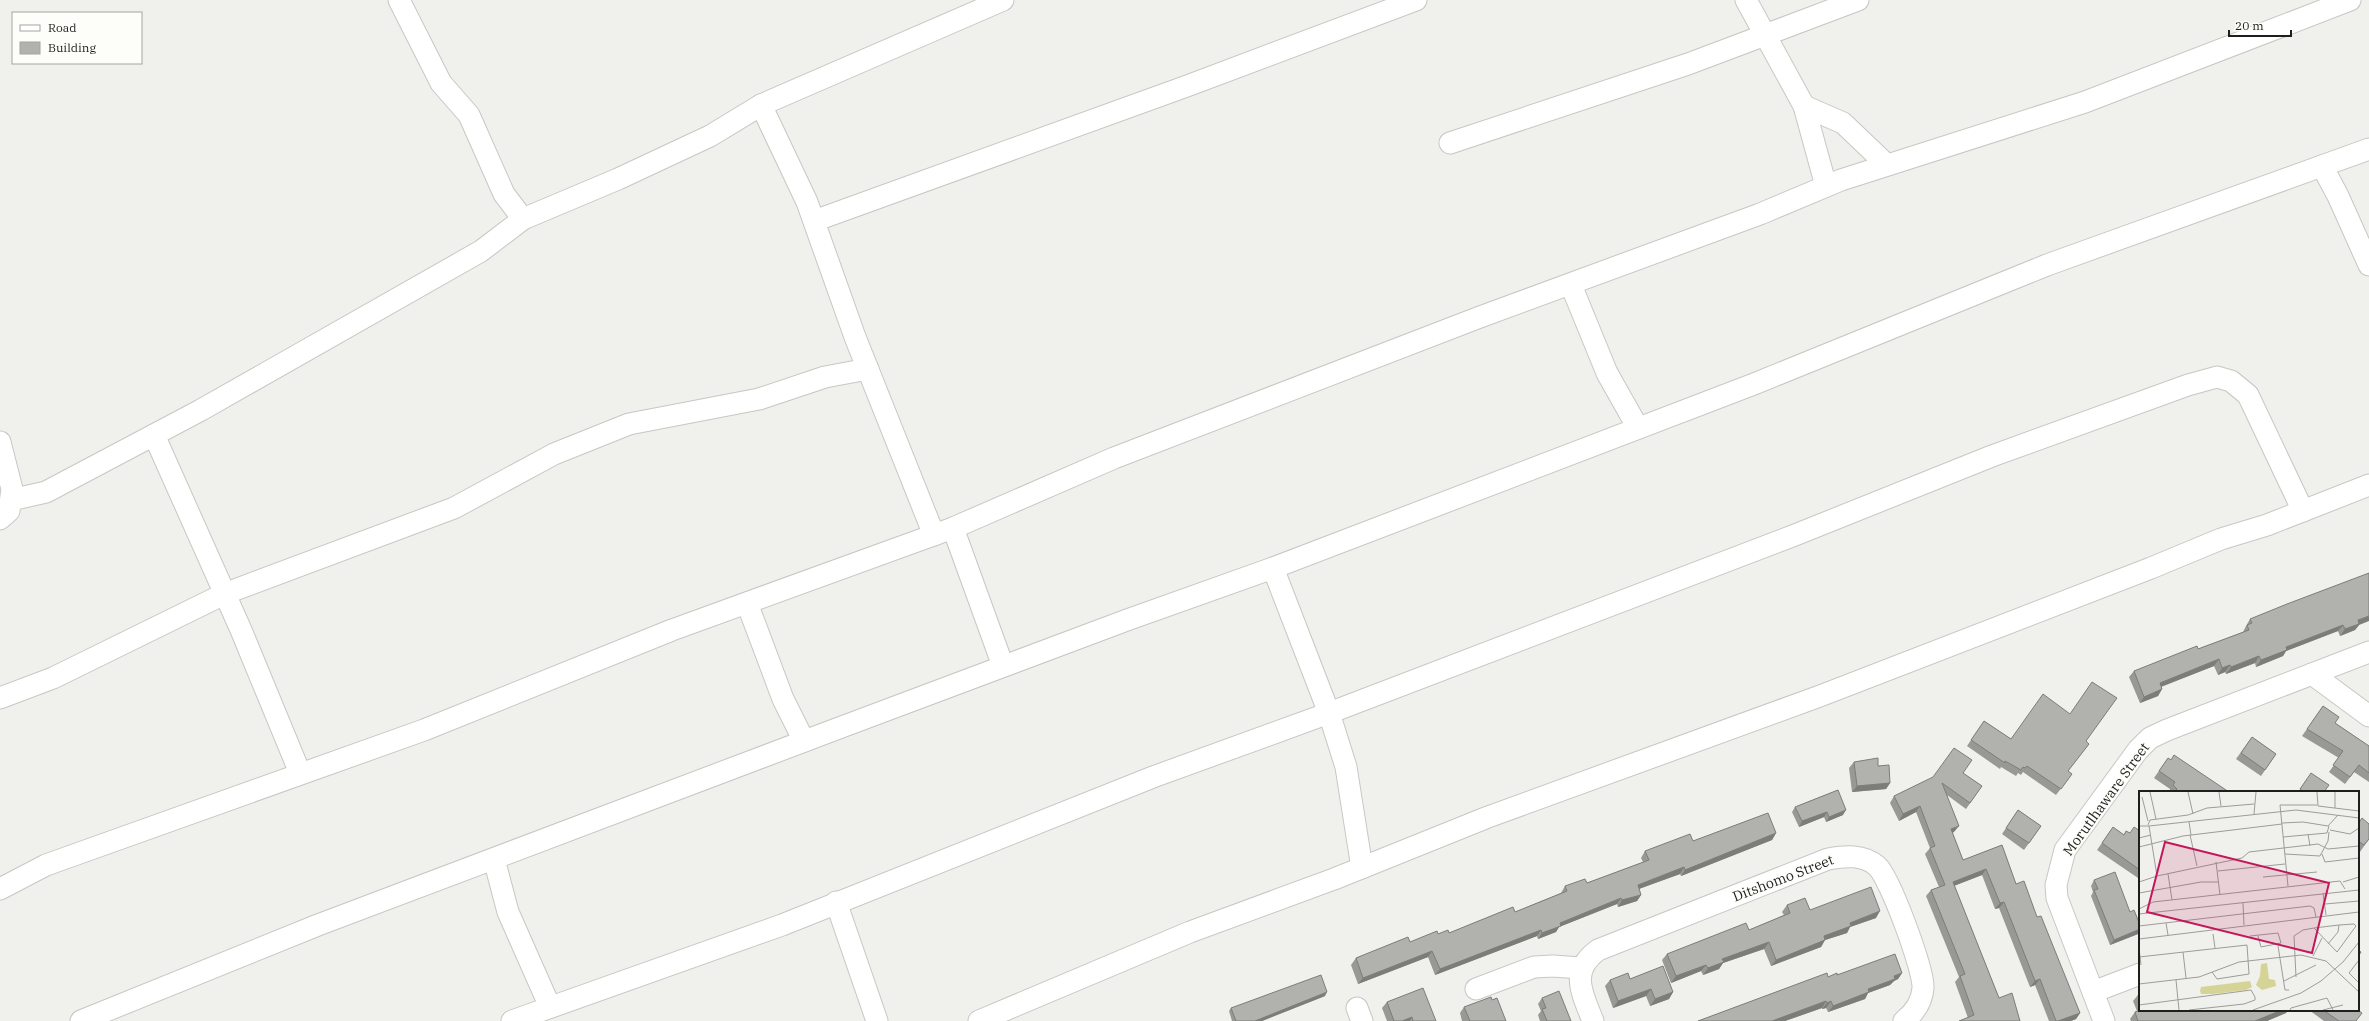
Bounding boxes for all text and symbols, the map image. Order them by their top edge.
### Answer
legend [12,12,142,64]
scale bar [2229,12,2291,38]
text: 20 m [2235,18,2264,33]
text: Road [48,20,77,35]
text: Building [48,40,96,55]
street label: Morutlhaware Street [2059,739,2153,859]
inset map [2139,791,2359,1011]
street label: Ditshomo Street [1730,850,1836,905]

